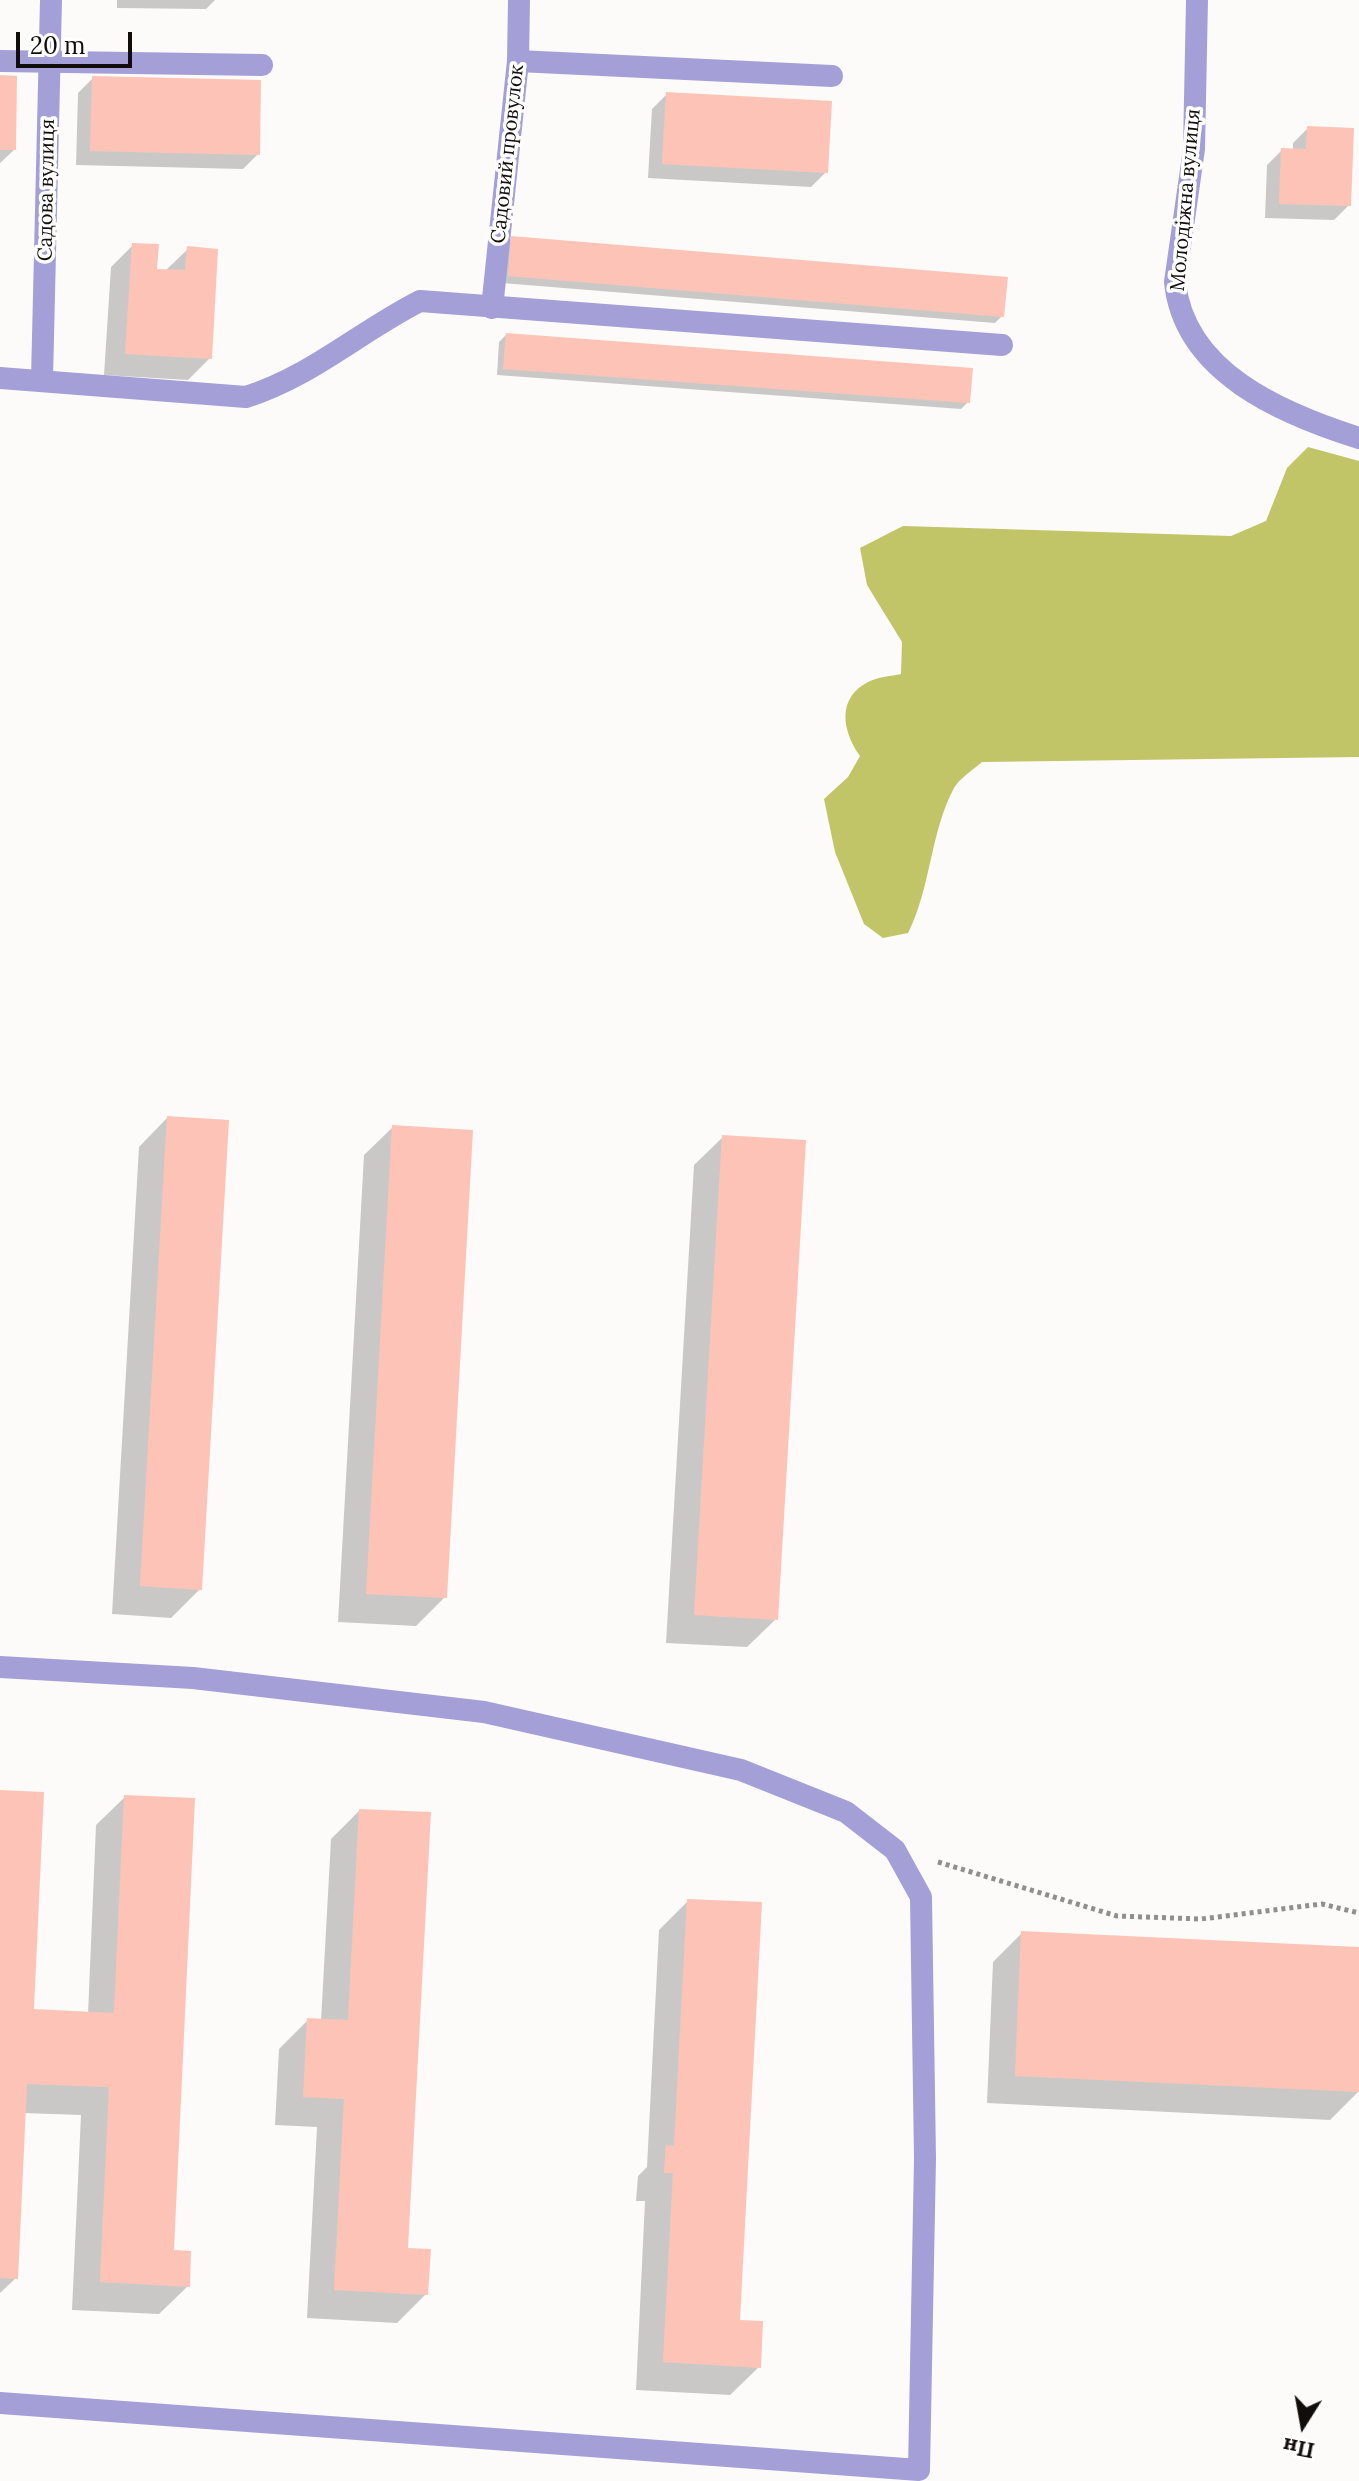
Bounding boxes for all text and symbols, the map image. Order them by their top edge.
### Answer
scale bar [20,16,136,66]
text: 20 m [30,30,86,61]
street label: Садовий провулок [487,63,529,245]
street label: Молодіжна вулиця [1166,108,1206,292]
street label: Садова вулиця [34,119,60,261]
north arrow [1263,2385,1343,2465]
text: Пн [1280,2432,1317,2465]

